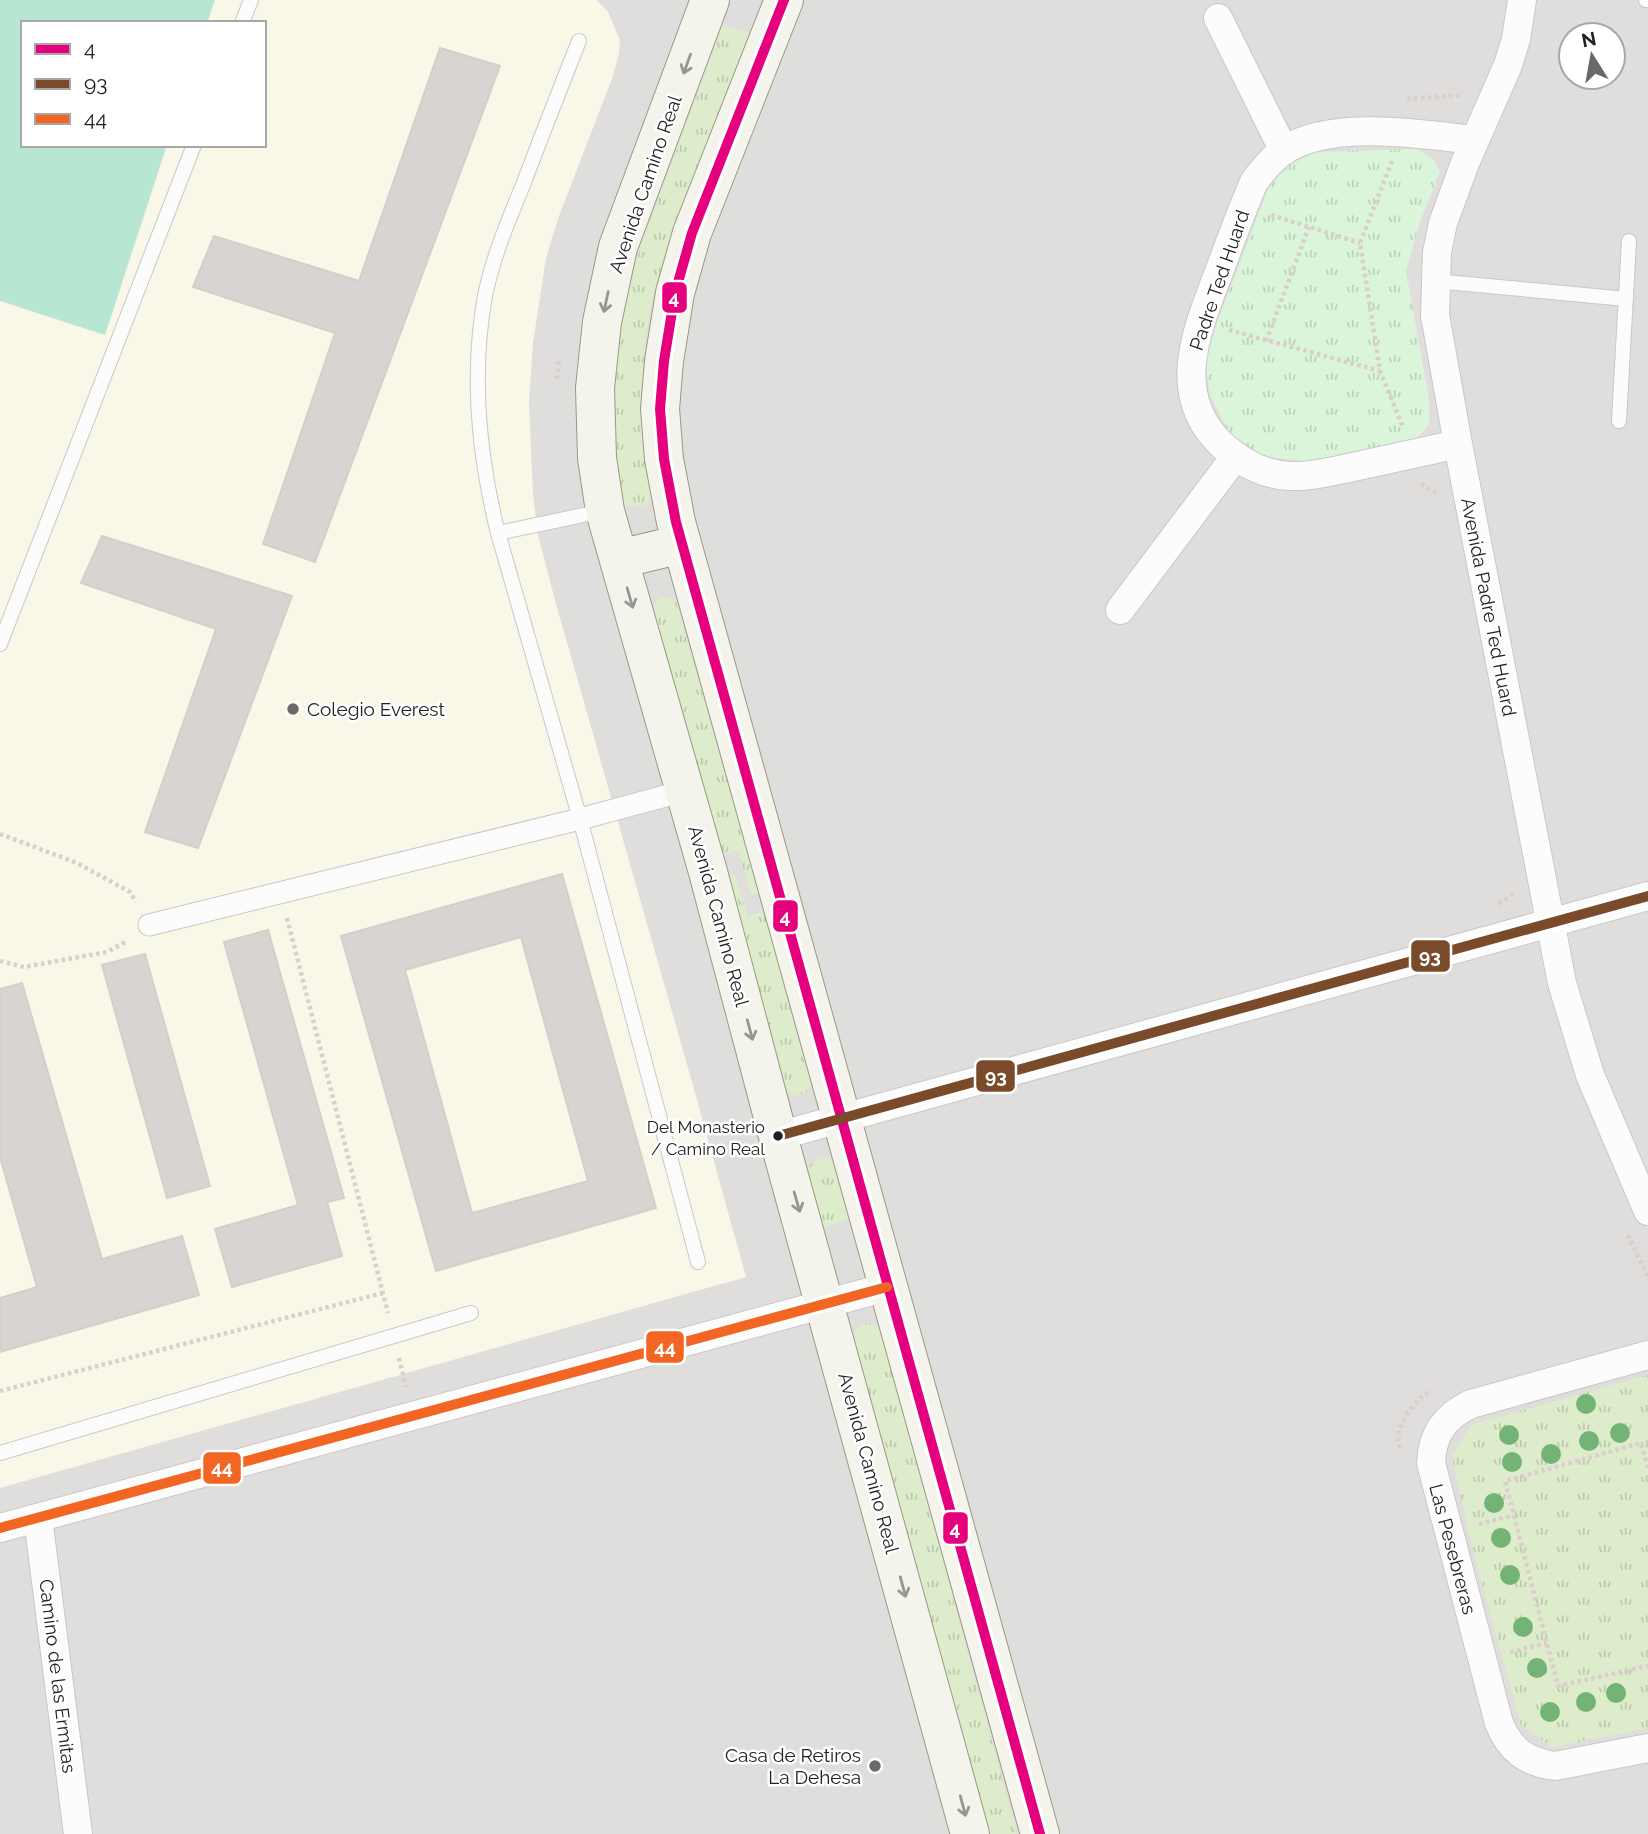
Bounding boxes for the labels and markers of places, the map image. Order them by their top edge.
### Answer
place label: Colegio Everest [307,698,446,720]
marker: Colegio Everest [285,701,301,717]
place label: Del Monasterio / Camino Real [647,1117,765,1159]
marker: Del Monasterio / Camino Real [771,1129,785,1143]
place label: Casa de Retiros La Dehesa [725,1744,861,1788]
marker: Casa de Retiros La Dehesa [867,1758,883,1774]

